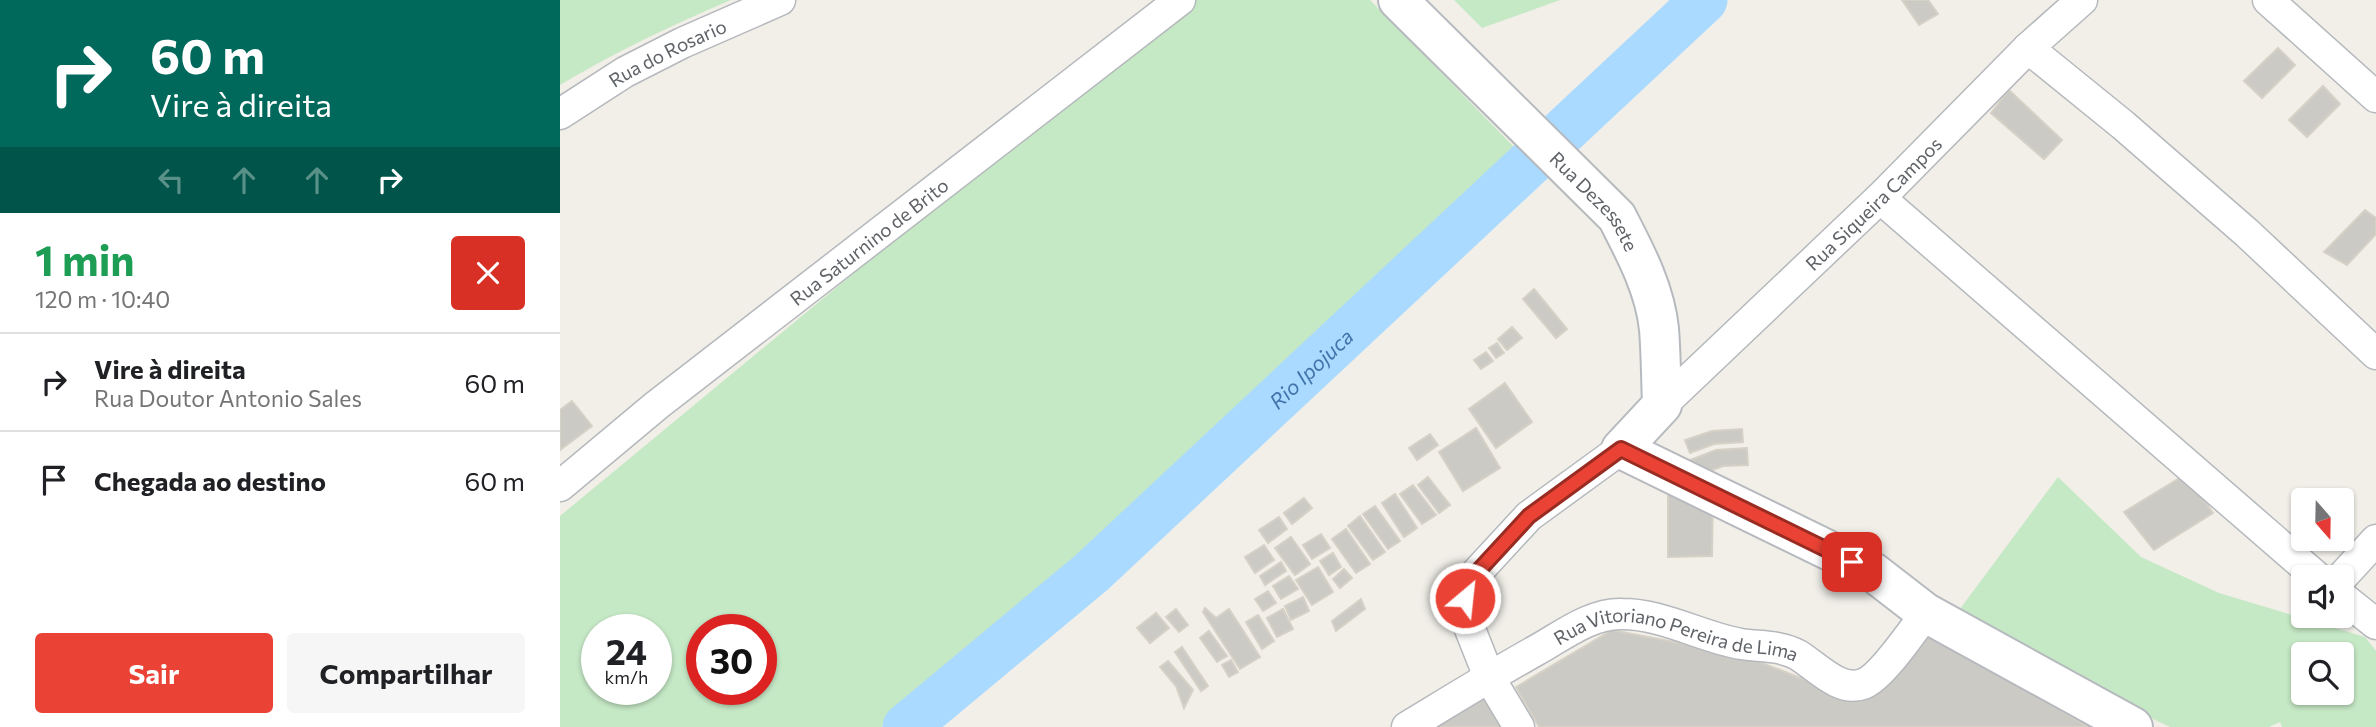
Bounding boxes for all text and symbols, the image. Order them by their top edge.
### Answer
street label: Rua do Rosario [604,14,730,91]
text: 60 m [150,24,265,84]
icon: right [35,28,126,119]
text: Vire à direita [150,84,332,124]
street label: Rua Siqueira Campos [1800,132,1946,275]
street label: Rua Dezessete [1546,146,1644,254]
icon: left [152,161,190,199]
icon: ahead [225,161,263,199]
icon: ahead [298,161,336,199]
icon: right [371,161,409,199]
street label: Rua Saturnino de Brito [785,173,952,310]
text: 1 min [35,233,135,285]
button: close [451,236,525,310]
text: 120 m · 10:40 [35,285,170,313]
water label: Rio Ipojuca [1263,323,1357,413]
text: Vire à direita [94,353,246,384]
icon: right [35,363,73,401]
text: 60 m [465,367,525,398]
text: Rua Doutor Antonio Sales [94,384,362,412]
icon: arrive [35,461,73,499]
text: Chegada ao destino [94,465,326,496]
text: 60 m [465,465,525,496]
north arrow [2291,488,2354,551]
map controls [2291,488,2354,705]
pin [1822,532,1882,592]
icon: arrive [1833,543,1871,581]
position arrow [1428,561,1502,635]
button: sound [2291,565,2354,628]
street label: Rua Vitoriano Pereira de Lima [1549,602,1802,665]
speed limit sign: 30 [686,614,777,705]
text: 24 [606,629,647,672]
button: Sair [35,633,273,713]
button: Compartilhar [287,633,525,713]
button: search [2291,642,2354,705]
text: km/h [605,666,648,688]

